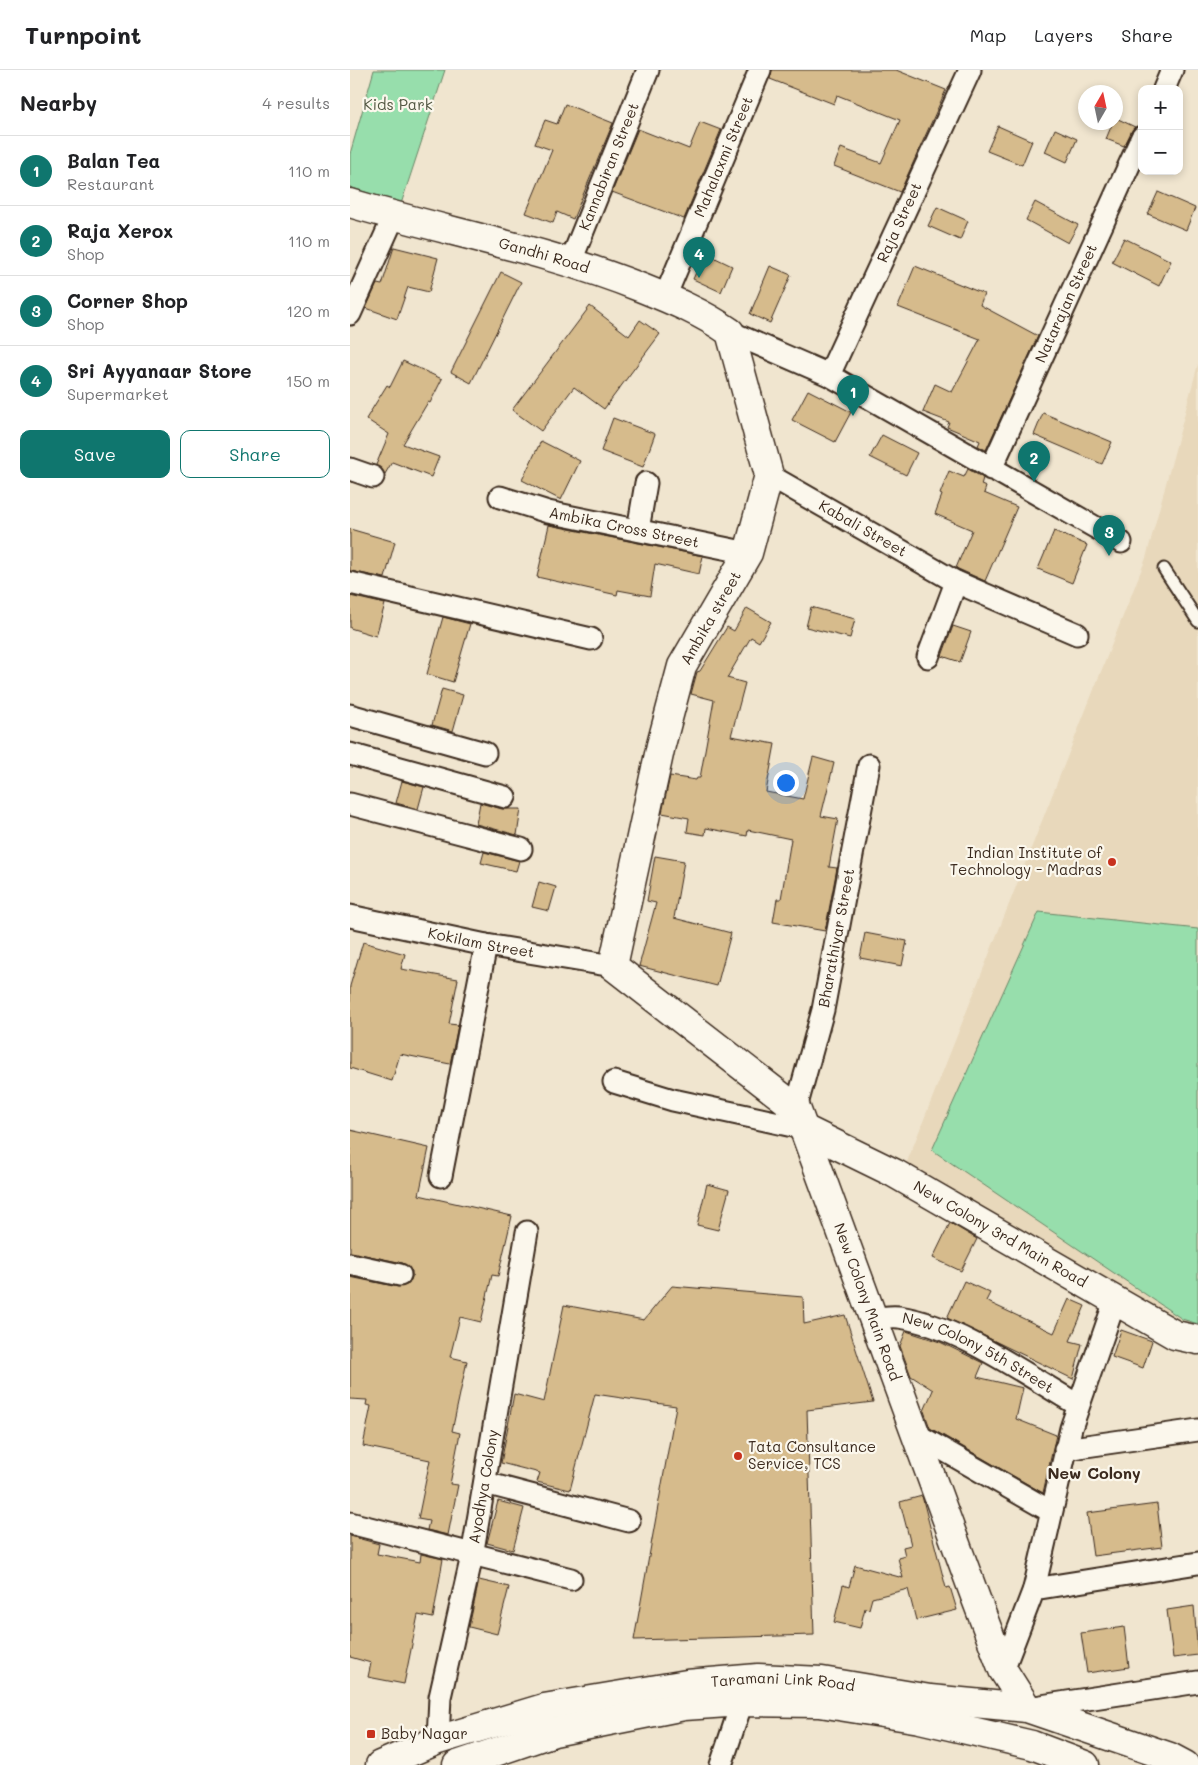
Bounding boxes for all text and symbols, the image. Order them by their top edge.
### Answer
text: Turnpoint [25,19,141,50]
text: Map [970,23,1006,47]
text: Layers [1034,23,1093,47]
text: Share [1121,23,1173,47]
north arrow [1078,85,1123,130]
map controls [1138,85,1183,175]
button: + [1138,85,1183,130]
text: Nearby [20,89,97,116]
text: 4 results [262,92,330,113]
street label: Mahalaxmi Street [689,93,757,220]
park label: Kids Park [363,94,433,114]
street label: Kannabiran Street [573,99,643,233]
button: − [1138,130,1183,175]
text: Balan Tea [67,148,160,173]
text: 1 [32,160,40,181]
text: 110 m [288,160,330,181]
text: Restaurant [67,173,155,194]
street label: Raja Street [871,179,926,265]
text: Raja Xerox [67,218,173,243]
text: 2 [32,230,40,251]
text: 110 m [288,230,330,251]
street label: Gandhi Road [497,232,592,277]
pin: 4 [683,237,715,278]
street label: Natarajan Street [1030,240,1101,366]
text: Shop [67,243,104,264]
text: Corner Shop [67,288,188,313]
text: 3 [31,300,41,321]
text: 120 m [286,300,330,321]
text: Shop [67,313,104,334]
text: Sri Ayyanaar Store [67,358,252,383]
text: 4 [31,370,41,391]
text: 150 m [286,370,330,391]
pin: 1 [837,375,869,416]
text: Supermarket [67,383,169,404]
button: Save [20,430,170,478]
button: Share [180,430,330,478]
pin: 2 [1018,441,1050,482]
street label: Kabali Street [816,495,911,561]
street label: Ambika Cross Street [547,501,701,552]
pin: 3 [1093,515,1125,556]
street label: Ambika street [675,567,745,668]
your location [773,770,799,796]
place label: Indian Institute of Technology - Madras [950,842,1103,879]
marker: Indian Institute of Technology - Madras [1106,856,1118,868]
street label: Bharathiyar Street [813,867,858,1009]
street label: Kokilam Street [426,922,536,962]
street label: New Colony 3rd Main Road [910,1175,1091,1291]
street label: New Colony Main Road [830,1220,906,1383]
street label: New Colony 5th Street [901,1307,1058,1397]
street label: Ayodhya Colony [463,1428,502,1545]
place label: Tata Consultance Service, TCS [748,1436,876,1473]
marker: Tata Consultance Service, TCS [732,1450,744,1462]
district label: New Colony [1047,1462,1141,1483]
street label: Taramani Link Road [710,1667,856,1695]
place label: Baby Nagar [381,1723,468,1743]
marker: Baby Nagar [365,1728,377,1740]

